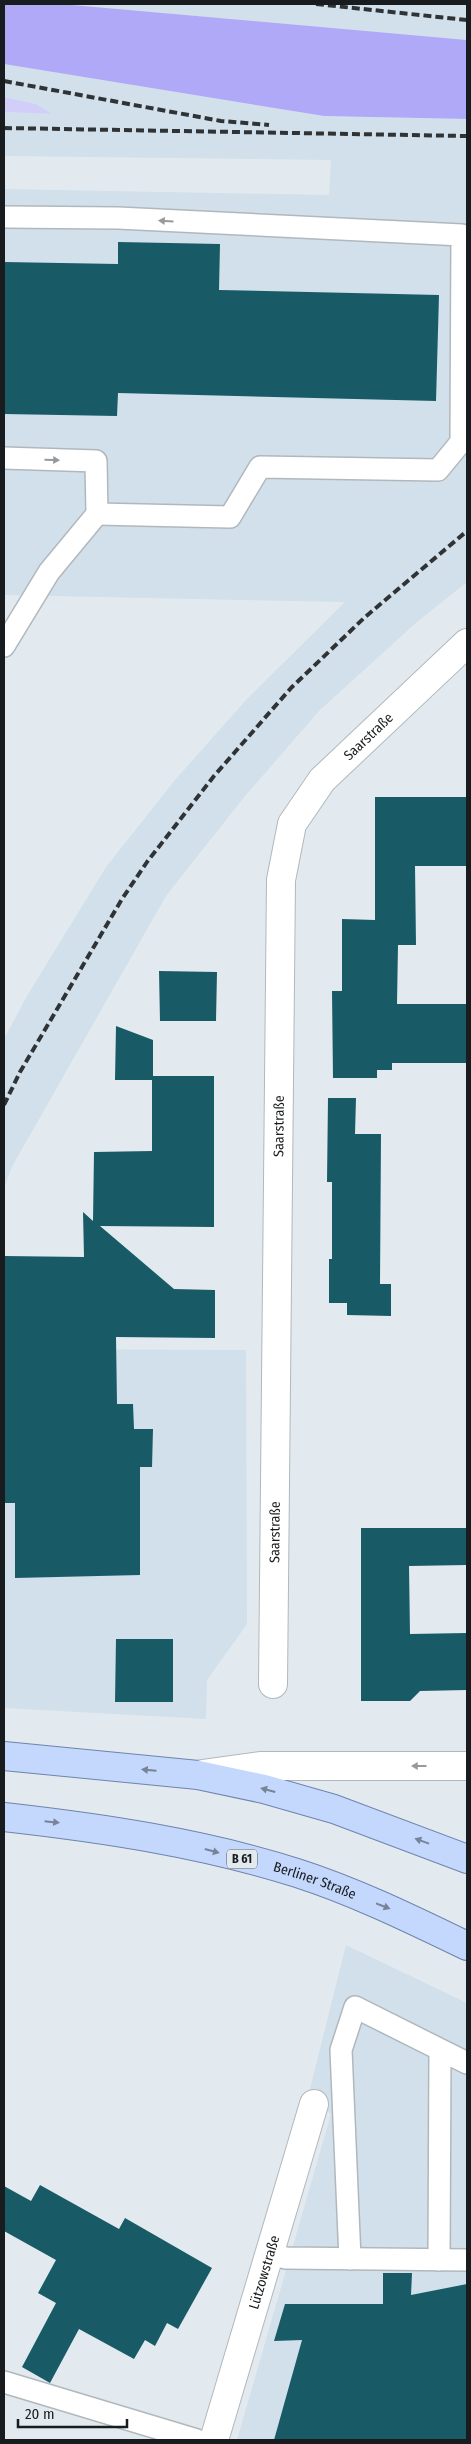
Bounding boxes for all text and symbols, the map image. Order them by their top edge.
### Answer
one-way arrow [158,216,174,224]
one-way arrow [45,456,61,464]
street label: Saarstraße [340,709,397,764]
street label: Saarstraße [270,1095,288,1157]
street label: Saarstraße [266,1501,284,1563]
one-way arrow [410,1762,426,1770]
one-way arrow [141,1766,157,1774]
one-way arrow [260,1786,276,1794]
one-way arrow [45,1818,61,1826]
one-way arrow [414,1837,429,1845]
one-way arrow [205,1847,220,1855]
road number: B 61 [227,1850,257,1868]
street label: Berliner Straße [271,1858,359,1903]
one-way arrow [376,1902,391,1910]
street label: Lützowstraße [245,2233,283,2311]
scale bar [18,2396,126,2428]
text: 20 m [25,2405,55,2423]

